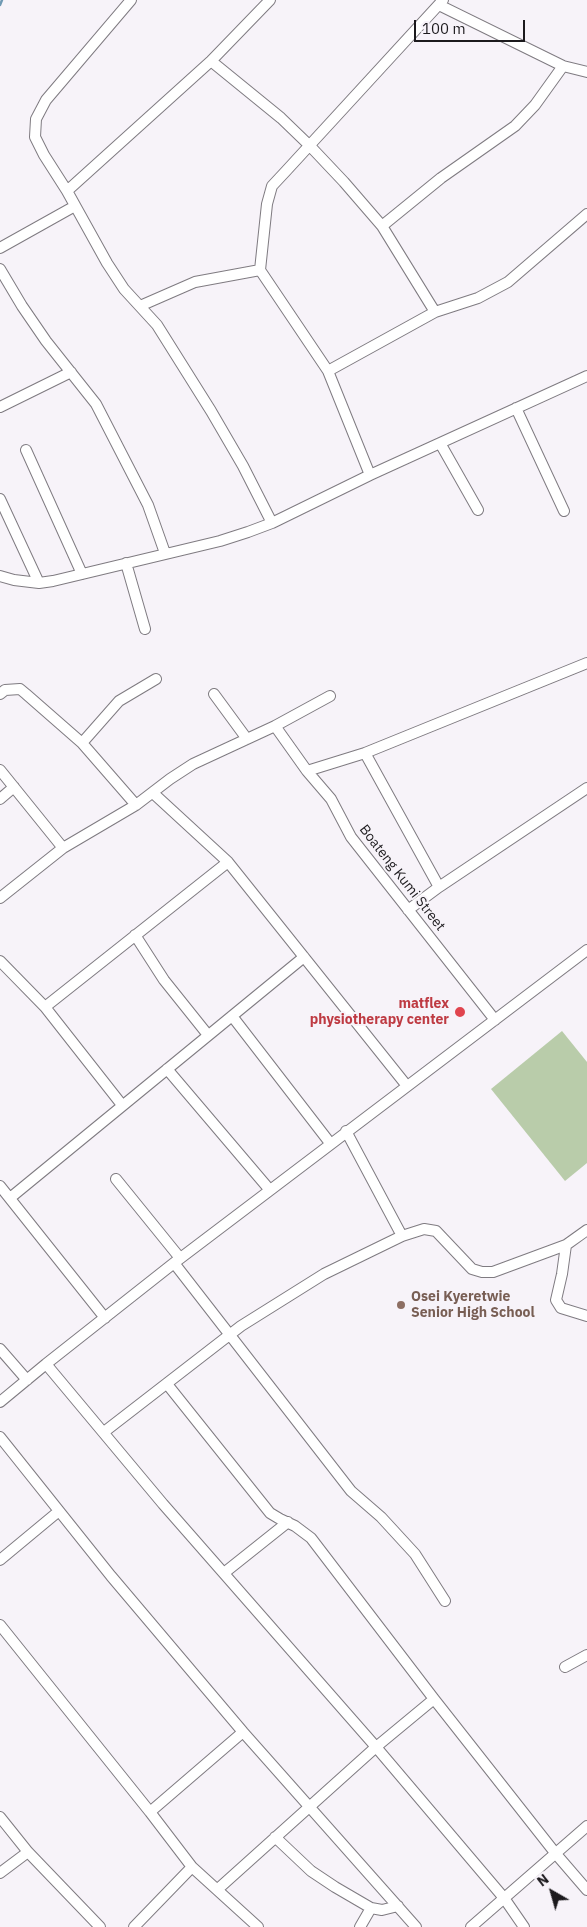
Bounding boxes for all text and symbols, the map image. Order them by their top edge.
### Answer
scale bar [417,10,528,42]
text: 100 m [422,19,466,38]
street label: Boateng Kumi Street [355,822,449,934]
place label: matflex physiotherapy center [310,996,449,1028]
marker: matflex physiotherapy center [453,1005,467,1019]
place label: Osei Kyeretwie Senior High School [411,1289,535,1321]
marker: Osei Kyeretwie Senior High School [395,1299,407,1311]
north arrow [527,1867,577,1917]
text: N [533,1870,552,1890]

